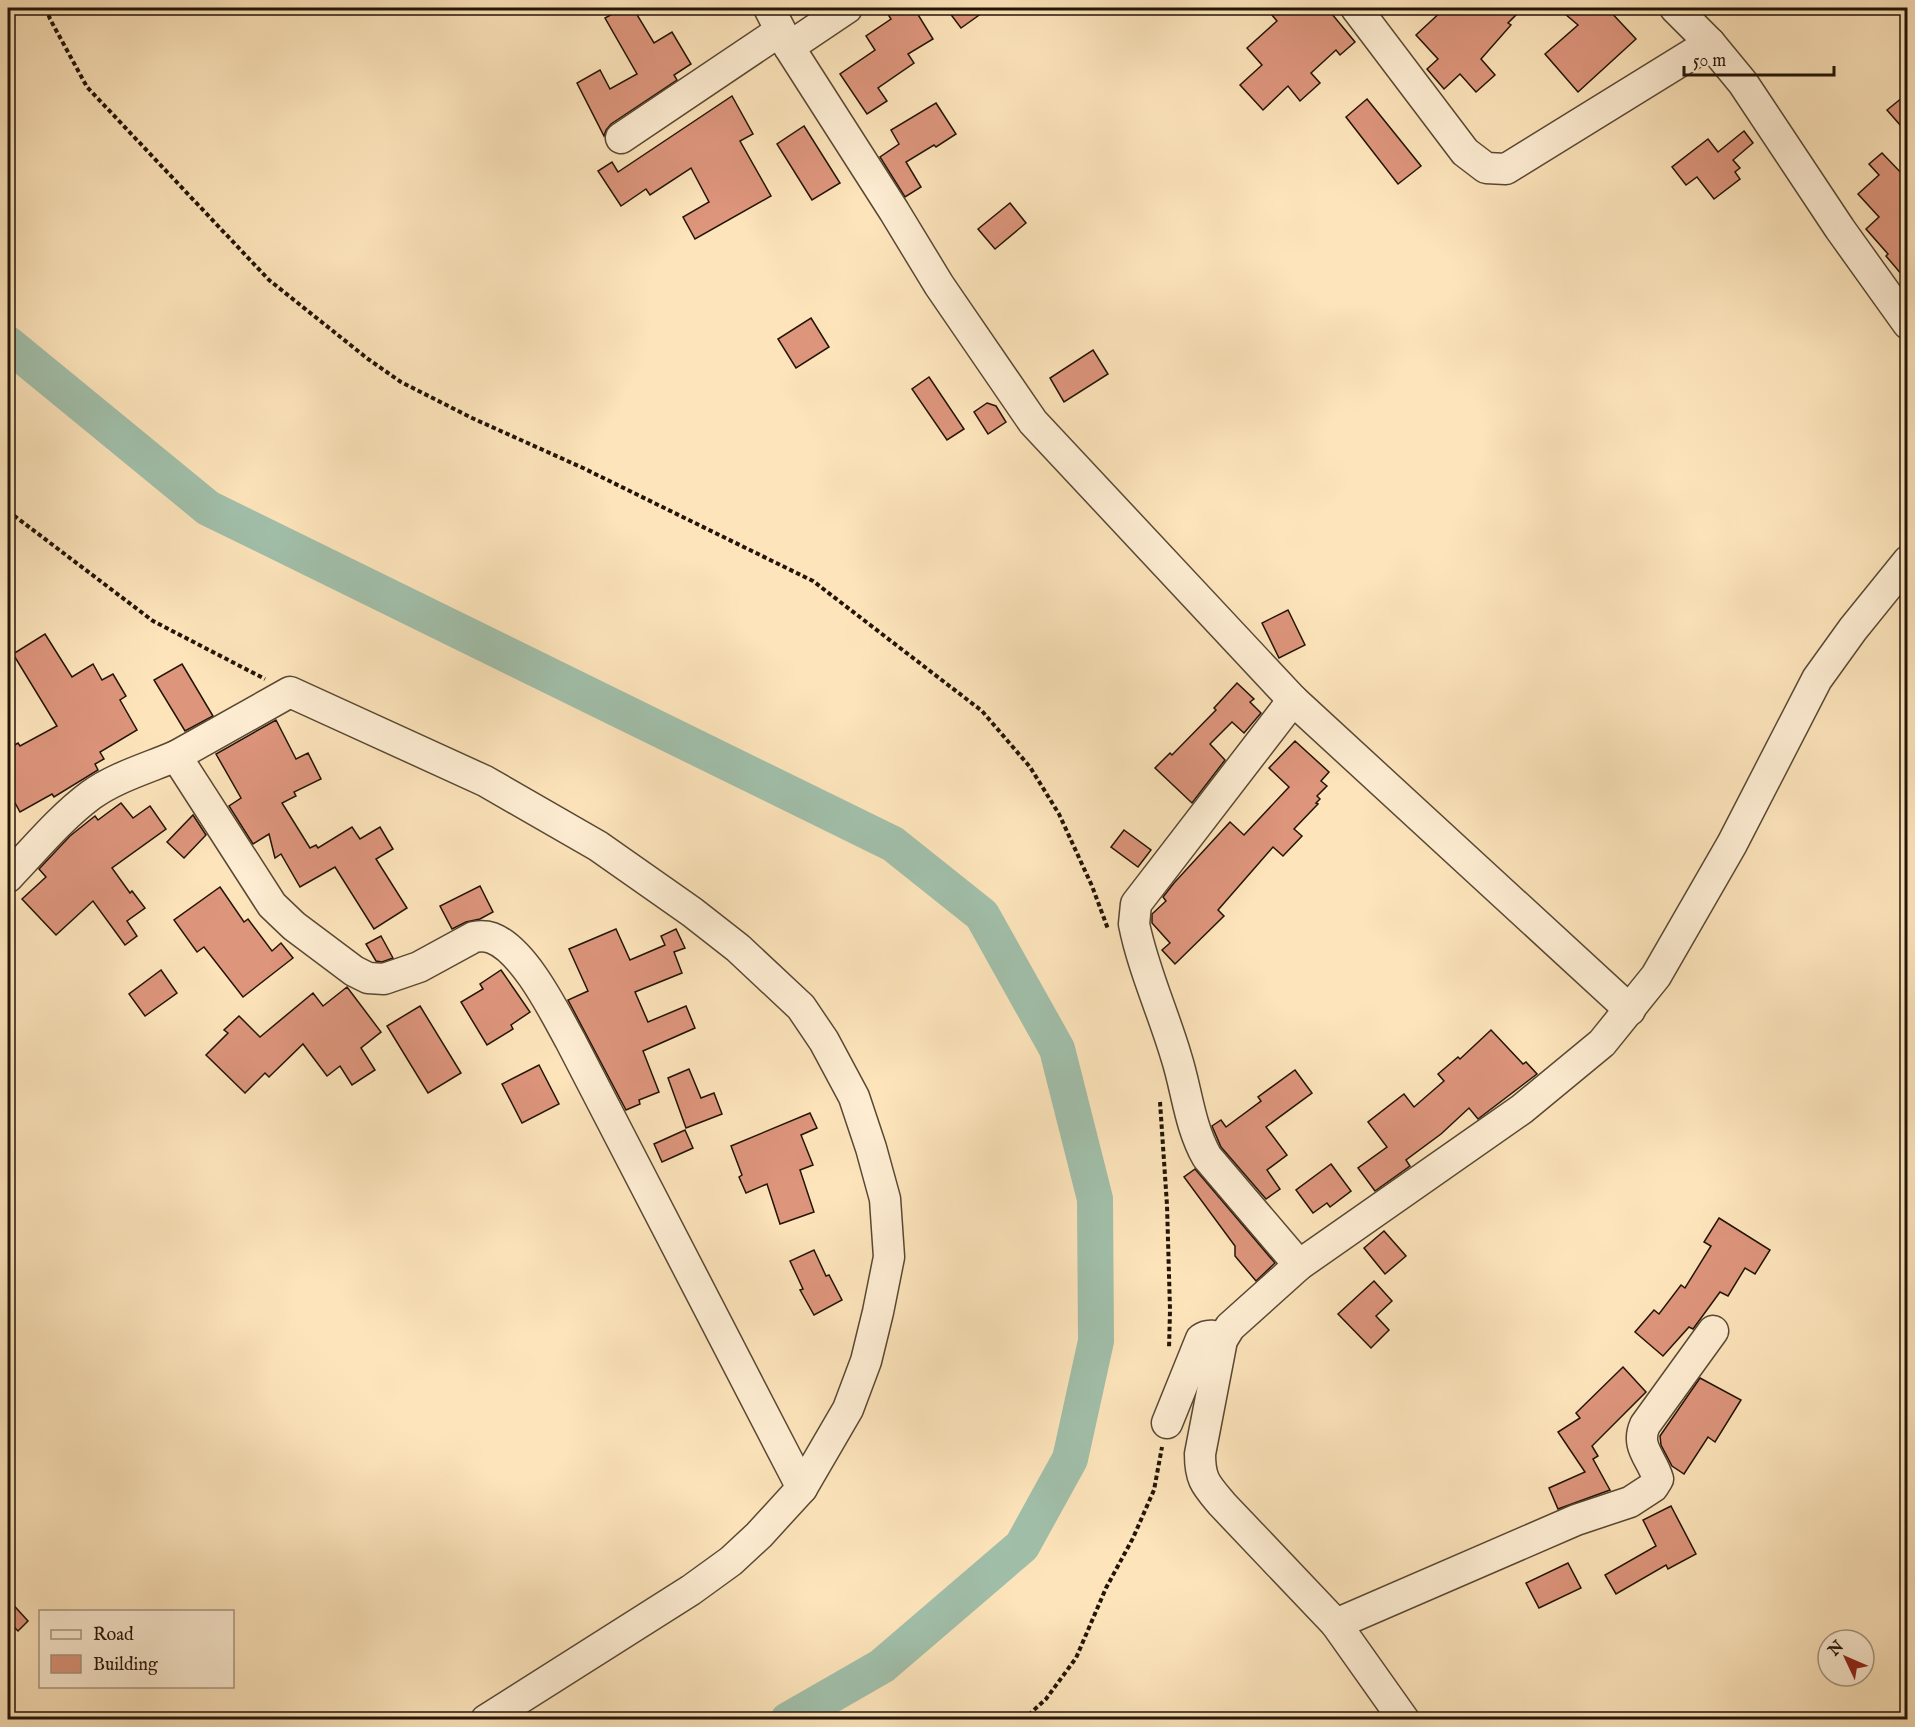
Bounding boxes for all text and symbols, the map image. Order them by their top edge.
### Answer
scale bar [1684,39,1834,77]
text: 50 m [1693,50,1726,73]
legend [39,1610,234,1688]
text: Road [93,1624,134,1647]
north arrow [1816,1628,1876,1688]
text: N [1824,1637,1849,1662]
text: Building [93,1654,158,1677]

